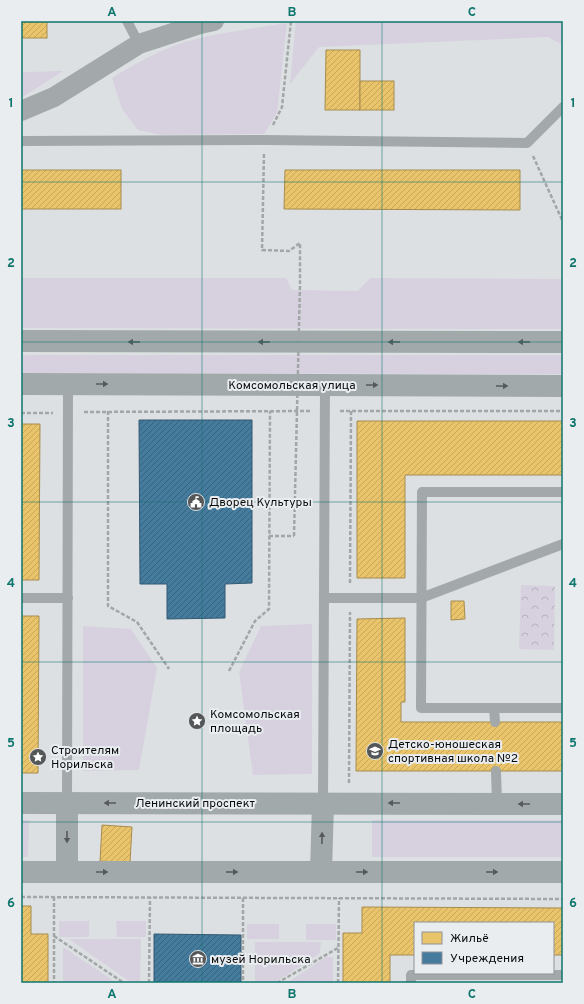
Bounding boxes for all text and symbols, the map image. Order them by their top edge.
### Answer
text: A [107,5,117,21]
text: B [288,5,297,21]
text: C [468,5,476,21]
text: 1 [8,96,14,112]
text: 1 [570,96,576,112]
text: 2 [7,256,15,272]
text: 2 [569,256,577,272]
one-way arrow [127,339,140,345]
one-way arrow [257,339,270,345]
one-way arrow [387,339,400,345]
one-way arrow [517,339,530,345]
street label: Комсомольская улица [228,378,356,394]
one-way arrow [96,381,109,387]
one-way arrow [366,382,378,389]
one-way arrow [496,383,509,389]
text: 3 [7,416,15,432]
text: 3 [569,416,577,432]
public building icon: Дворец Культуры [186,492,206,512]
place label: Дворец Культуры [209,495,312,511]
text: 4 [7,576,15,592]
text: 4 [569,576,577,592]
place label: Комсомольская площадь [210,707,300,737]
place icon: Комсомольская площадь [187,711,207,731]
text: 5 [7,736,15,752]
text: 5 [569,736,577,752]
place label: Детско-юношеская спортивная школа №2 [388,737,518,767]
school or university icon: Детско-юношеская спортивная школа №2 [365,741,385,761]
place label: Строителям Норильска [51,743,119,773]
place icon: Строителям Норильска [28,747,48,767]
street label: Ленинский проспект [135,796,255,812]
one-way arrow [103,800,116,806]
one-way arrow [387,800,400,806]
one-way arrow [518,800,530,807]
one-way arrow [64,831,70,844]
one-way arrow [319,831,325,844]
one-way arrow [96,869,109,875]
one-way arrow [226,869,239,875]
one-way arrow [356,869,369,875]
one-way arrow [486,869,499,875]
text: 6 [7,896,15,912]
text: 6 [569,896,577,912]
legend [414,922,554,974]
text: Жильё [450,931,489,947]
museum icon: музей Норильска [188,949,208,969]
text: Учреждения [450,951,524,967]
place label: музей Норильска [211,952,311,968]
text: A [107,987,117,1003]
text: B [288,987,297,1003]
text: C [468,987,476,1003]

